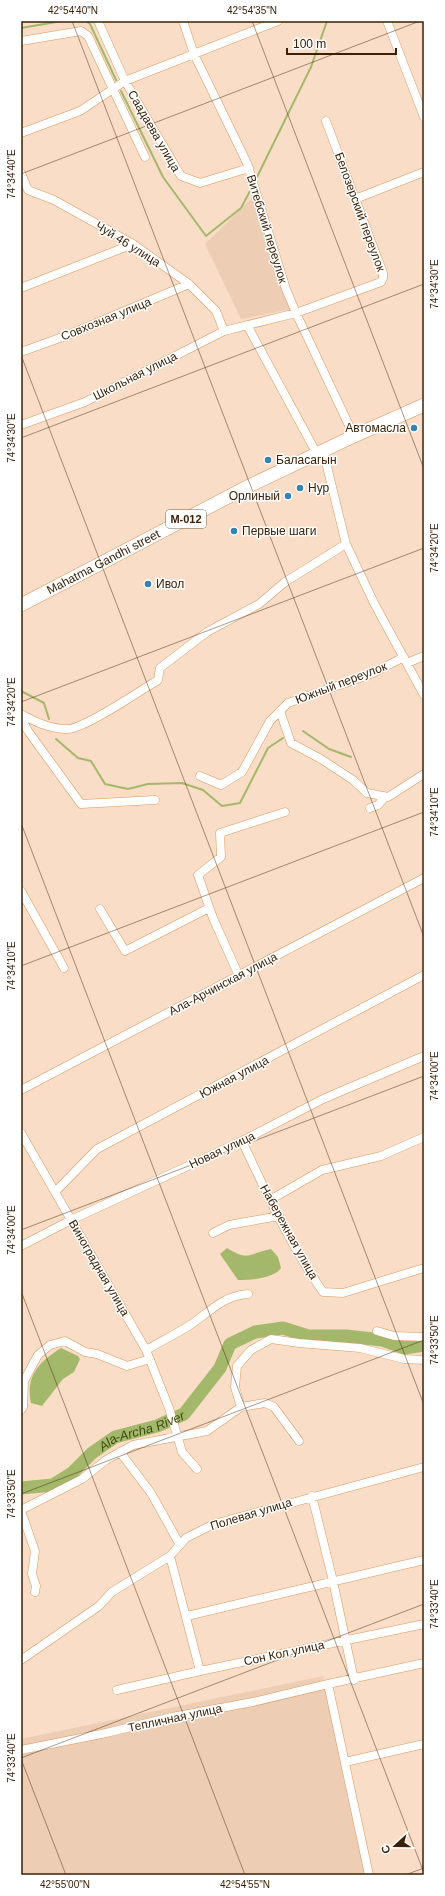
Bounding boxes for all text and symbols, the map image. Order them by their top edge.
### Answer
text: 42°54'40"N [48,5,98,16]
text: 42°54'35"N [227,5,277,16]
scale bar [287,30,396,56]
text: 100 m [293,37,326,51]
street label: Саадаева улица [125,88,183,175]
text: 74°34'40"E [6,149,17,199]
street label: Белозерский переулок [332,151,388,274]
street label: Витебский переулок [244,173,290,286]
street label: Чуй 46 улица [93,219,163,270]
text: 74°34'30"E [429,259,440,309]
street label: Совхозная улица [59,294,153,343]
street label: Школьная улица [91,349,180,403]
text: 74°34'30"E [6,413,17,463]
place label: Автомасла [345,421,406,435]
marker: Автомасла [409,423,419,433]
place label: Баласагын [276,453,337,467]
marker: Баласагын [263,455,273,465]
place label: Нур [308,481,330,495]
marker: Нур [295,483,305,493]
place label: Орлиный [229,489,280,503]
marker: Орлиный [283,491,293,501]
road number: М-012 [166,510,206,528]
text: 74°34'20"E [429,523,440,573]
place label: Первые шаги [242,524,316,538]
street label: Mahatma Gandhi street [45,526,163,597]
marker: Первые шаги [229,526,239,536]
place label: Ивол [156,577,184,591]
marker: Ивол [143,579,153,589]
street label: Южный переулок [293,659,389,707]
text: 74°34'20"E [6,677,17,727]
text: 74°34'10"E [429,787,440,837]
text: 74°34'10"E [6,941,17,991]
street label: Ала-Арчинская улица [166,949,280,1019]
text: 74°34'00"E [429,1051,440,1101]
street label: Южная улица [197,1053,271,1101]
street label: Новая улица [187,1129,257,1171]
street label: Набережная улица [257,1182,321,1282]
text: 74°34'00"E [6,1205,17,1255]
street label: Виноградная улица [66,1217,132,1319]
text: 74°33'50"E [429,1315,440,1365]
water label: Ala-Archa River [95,1407,188,1455]
text: 74°33'50"E [6,1469,17,1519]
street label: Полевая улица [209,1495,294,1533]
text: 74°33'40"E [429,1579,440,1629]
street label: Сон Кол улица [242,1638,326,1668]
street label: Тепличная улица [127,1701,224,1735]
text: 74°33'40"E [6,1733,17,1783]
north arrow [375,1826,415,1866]
text: С [379,1844,393,1855]
text: 42°55'00"N [40,1879,90,1890]
text: 42°54'55"N [220,1879,270,1890]

